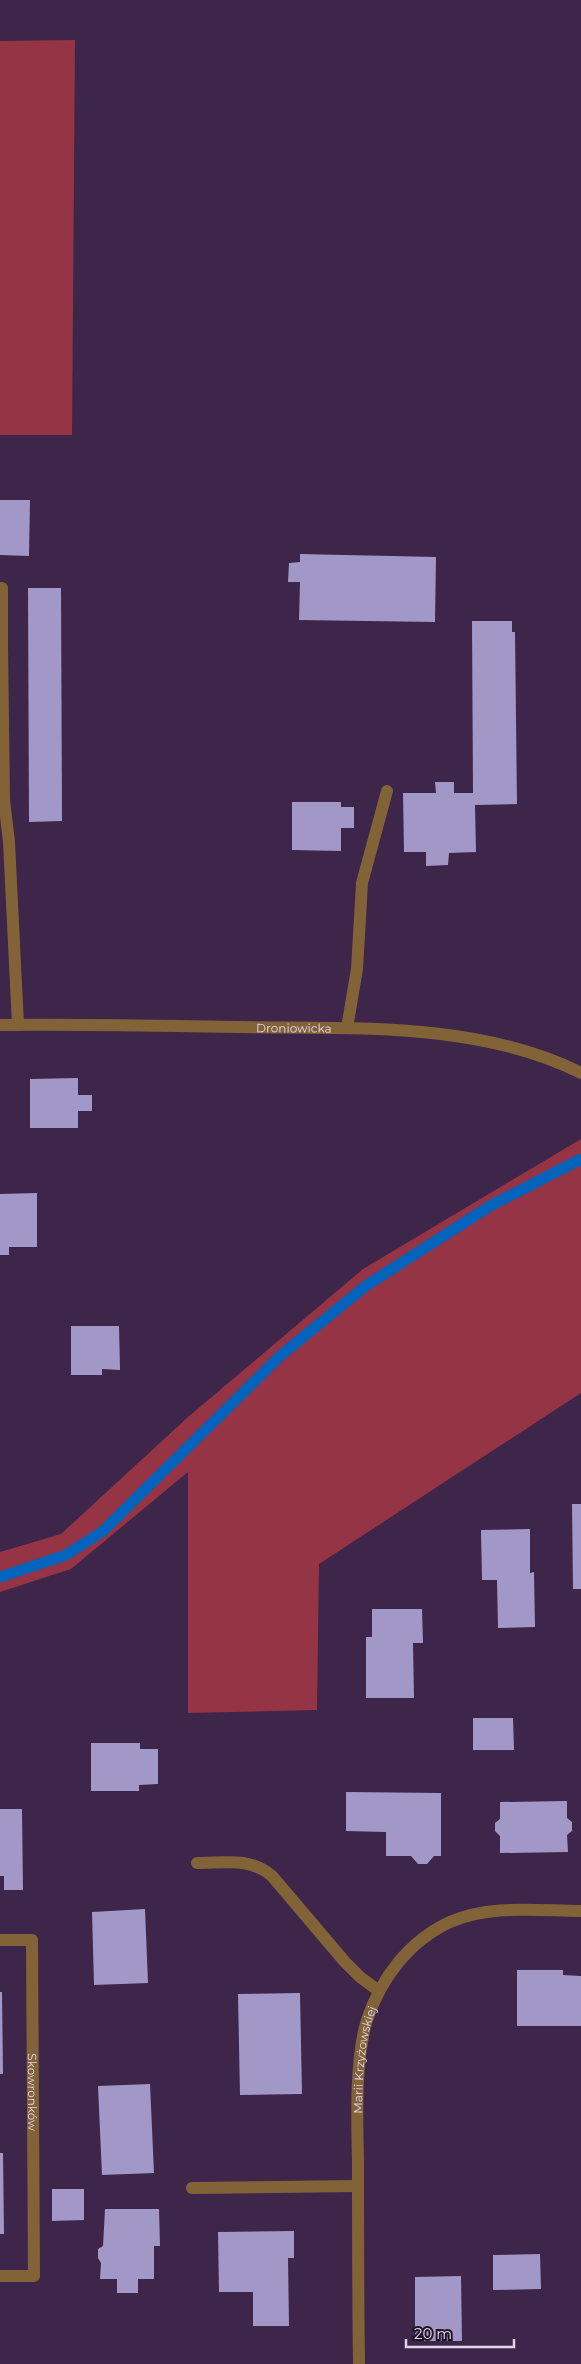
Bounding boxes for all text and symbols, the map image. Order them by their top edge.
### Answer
street label: Droniowicka [256,1020,332,1035]
street label: Marii Krzyżowskiej [350,2003,379,2114]
street label: Skowronków [25,2053,41,2131]
scale bar [406,2316,514,2348]
text: 20 m [414,2324,452,2343]

